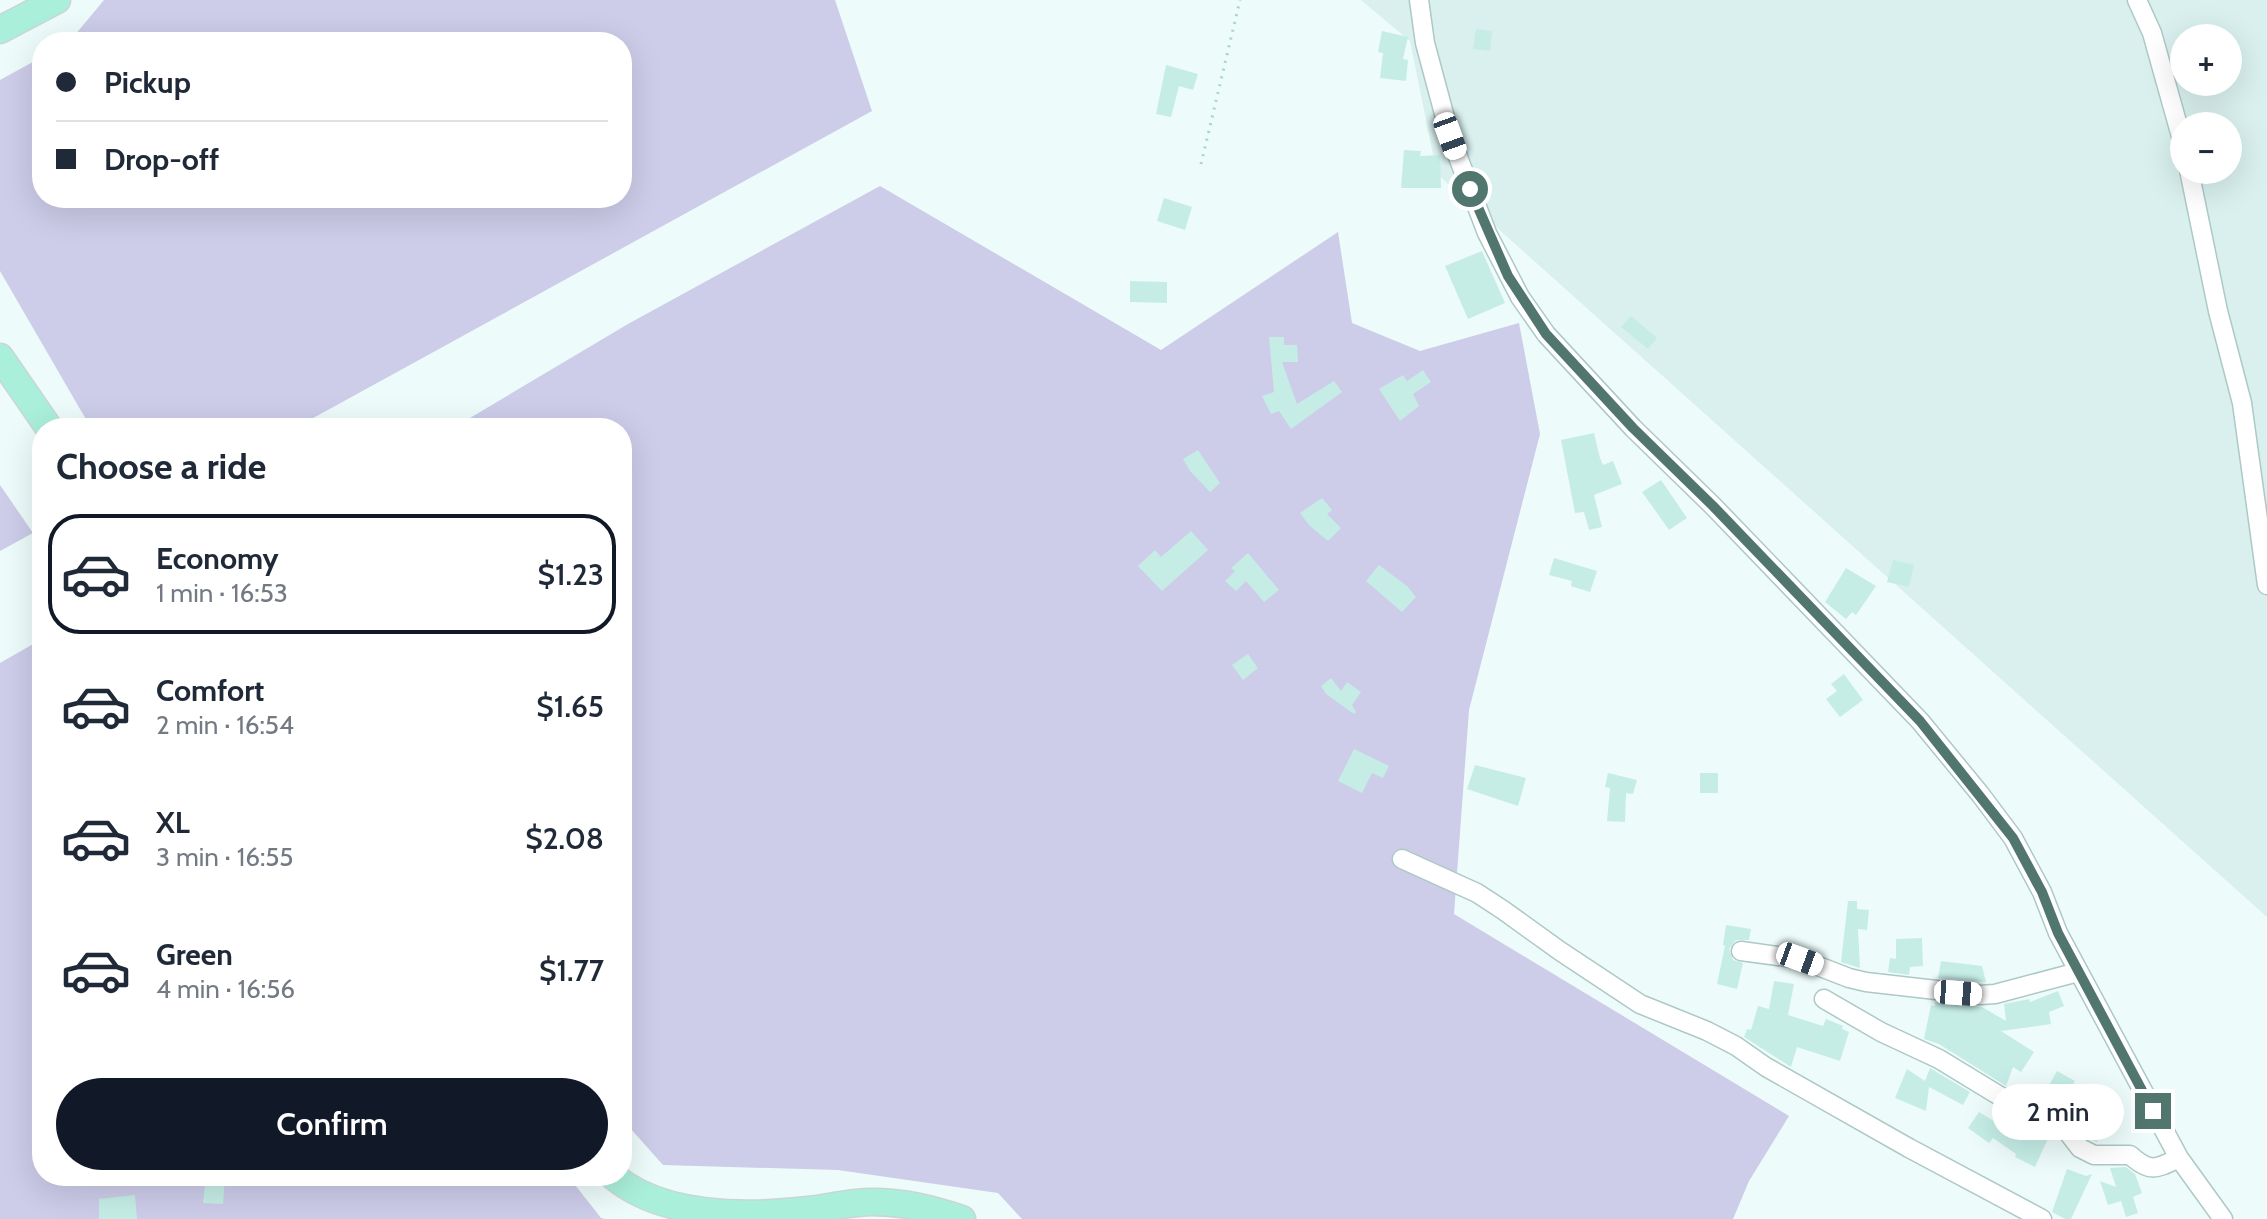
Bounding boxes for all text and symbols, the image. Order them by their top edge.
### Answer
map controls [2170,24,2242,184]
button: + [2170,24,2242,96]
text: Pickup [104,64,191,101]
car [1431,109,1469,163]
button: − [2170,112,2242,184]
text: Drop-off [104,141,219,178]
route start [1452,171,1488,207]
text: Choose a ride [56,444,266,488]
icon: car [60,538,132,610]
text: Economy [156,540,279,577]
text: $1.23 [537,556,604,593]
text: 1 min · 16:53 [156,577,288,609]
icon: car [60,670,132,742]
text: Comfort [156,672,264,709]
text: $1.65 [536,688,604,725]
text: 2 min · 16:54 [156,709,294,741]
icon: car [60,802,132,874]
text: XL [156,804,190,841]
text: $2.08 [525,820,604,857]
text: 3 min · 16:55 [156,841,293,873]
icon: car [60,934,132,1006]
text: Green [156,936,233,973]
car [1773,940,1827,978]
text: $1.77 [539,952,604,989]
text: 4 min · 16:56 [156,973,295,1005]
car [1933,979,1983,1007]
button: Confirm [56,1078,608,1170]
callout: 2 min [1993,1083,2125,1139]
route end [2135,1093,2171,1129]
text: 2 min [2027,1096,2089,1128]

